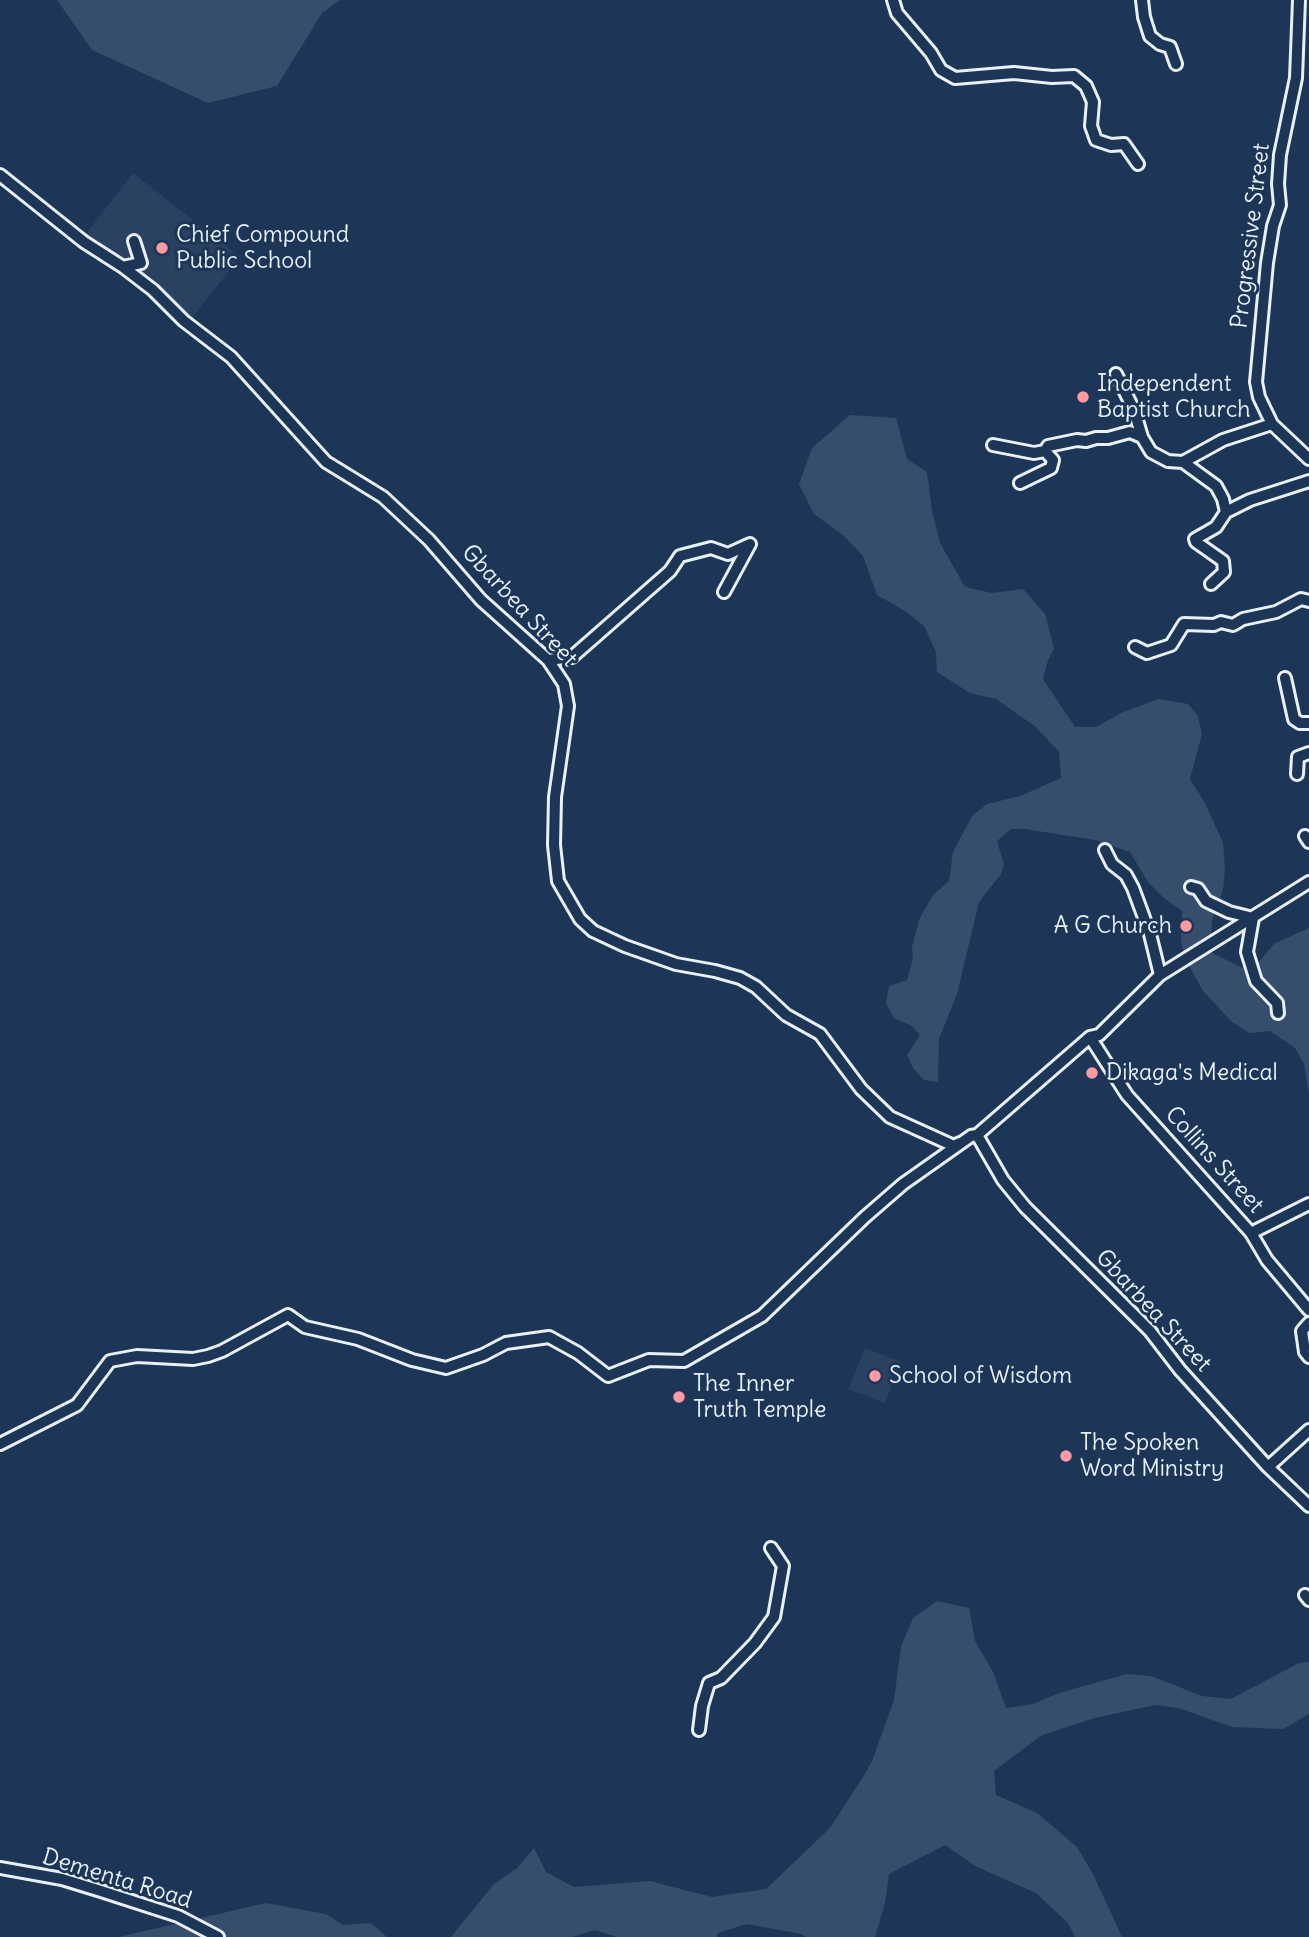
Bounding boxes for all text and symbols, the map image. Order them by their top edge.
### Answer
street label: Progressive Street [1226,142,1276,330]
place label: Chief Compound Public School [176,221,349,275]
marker: Chief Compound Public School [154,240,170,256]
place label: Independent Baptist Church [1097,370,1251,424]
marker: Independent Baptist Church [1075,389,1091,405]
street label: Gbarbea Street [455,539,583,673]
place label: A G Church [1054,912,1172,940]
marker: A G Church [1178,918,1194,934]
place label: Dikaga's Medical [1106,1059,1278,1087]
marker: Dikaga's Medical [1084,1065,1100,1081]
street label: Collins Street [1159,1101,1269,1219]
street label: Gbarbea Street [1089,1244,1217,1378]
place label: School of Wisdom [889,1362,1072,1390]
marker: School of Wisdom [867,1368,883,1384]
place label: The Inner Truth Temple [693,1370,826,1424]
marker: The Inner Truth Temple [671,1389,687,1405]
place label: The Spoken Word Ministry [1080,1429,1224,1483]
marker: The Spoken Word Ministry [1058,1448,1074,1464]
street label: Dementa Road [39,1843,195,1915]

